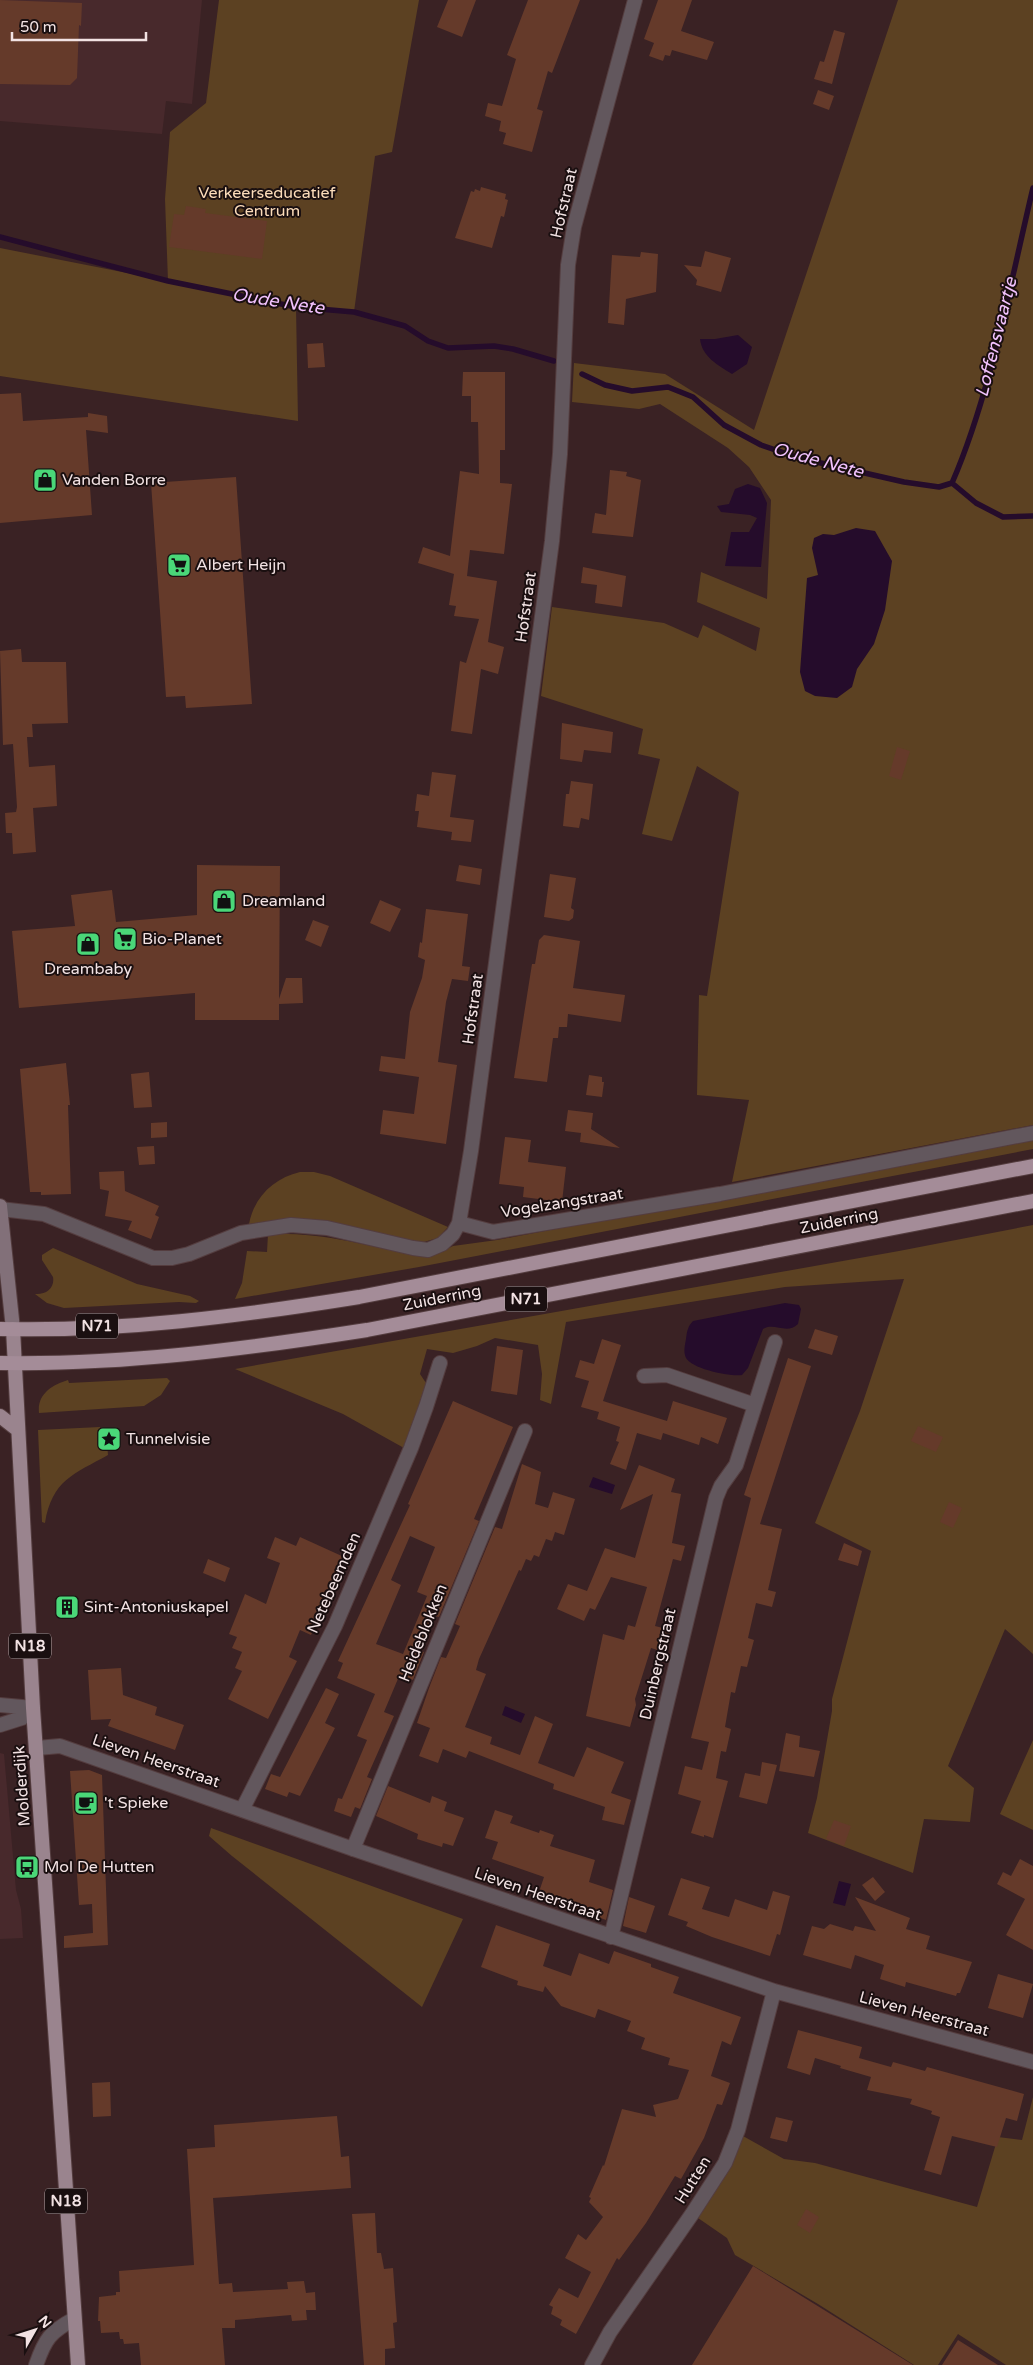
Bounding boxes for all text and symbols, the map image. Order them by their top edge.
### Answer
scale bar [12,10,146,42]
text: 50 m [20,18,57,36]
street label: Hofstraat [546,166,582,240]
park label: Verkeerseducatief Centrum [198,183,337,221]
water label: Loffensvaartje [971,274,1022,399]
water label: Oude Nete [230,283,326,319]
water label: Oude Nete [770,437,867,483]
shop icon: Vanden Borre [32,467,58,493]
place label: Vanden Borre [62,470,166,490]
supermarket icon: Albert Heijn [166,552,192,578]
place label: Albert Heijn [196,555,286,575]
street label: Hofstraat [511,570,541,644]
shop icon: Dreamland [211,888,237,914]
place label: Dreamland [242,891,325,911]
supermarket icon: Bio-Planet [112,926,138,952]
place label: Bio-Planet [142,929,222,949]
shop icon: Dreambaby [75,931,101,957]
place label: Dreambaby [44,959,132,979]
street label: Hofstraat [458,972,488,1046]
street label: Vogelzangstraat [499,1183,625,1223]
street label: Zuiderring [798,1204,880,1238]
street label: Zuiderring [401,1281,483,1315]
road number: N71 [505,1286,547,1312]
road number: N71 [76,1314,118,1338]
place icon: Tunnelvisie [96,1426,122,1452]
place label: Tunnelvisie [126,1429,210,1449]
street label: Netebeemden [303,1529,365,1637]
street label: Heideblokken [394,1581,452,1685]
building icon: Sint-Antoniuskapel [54,1594,80,1620]
place label: Sint-Antoniuskapel [84,1597,229,1617]
street label: Duinbergstraat [635,1606,681,1722]
road number: N18 [9,1634,51,1658]
street label: Lieven Heerstraat [90,1730,222,1792]
street label: Molderdijk [9,1745,35,1827]
cafe icon: 't Spieke [73,1790,99,1816]
place label: 't Spieke [104,1793,168,1813]
bus stop icon: Mol De Hutten [14,1854,40,1880]
place label: Mol De Hutten [44,1857,155,1877]
street label: Lieven Heerstraat [472,1863,604,1925]
street label: Lieven Heerstraat [857,1987,991,2041]
street label: Hutten [671,2152,715,2208]
road number: N18 [45,2188,87,2214]
north arrow [10,2305,60,2355]
text: N [35,2312,55,2332]

